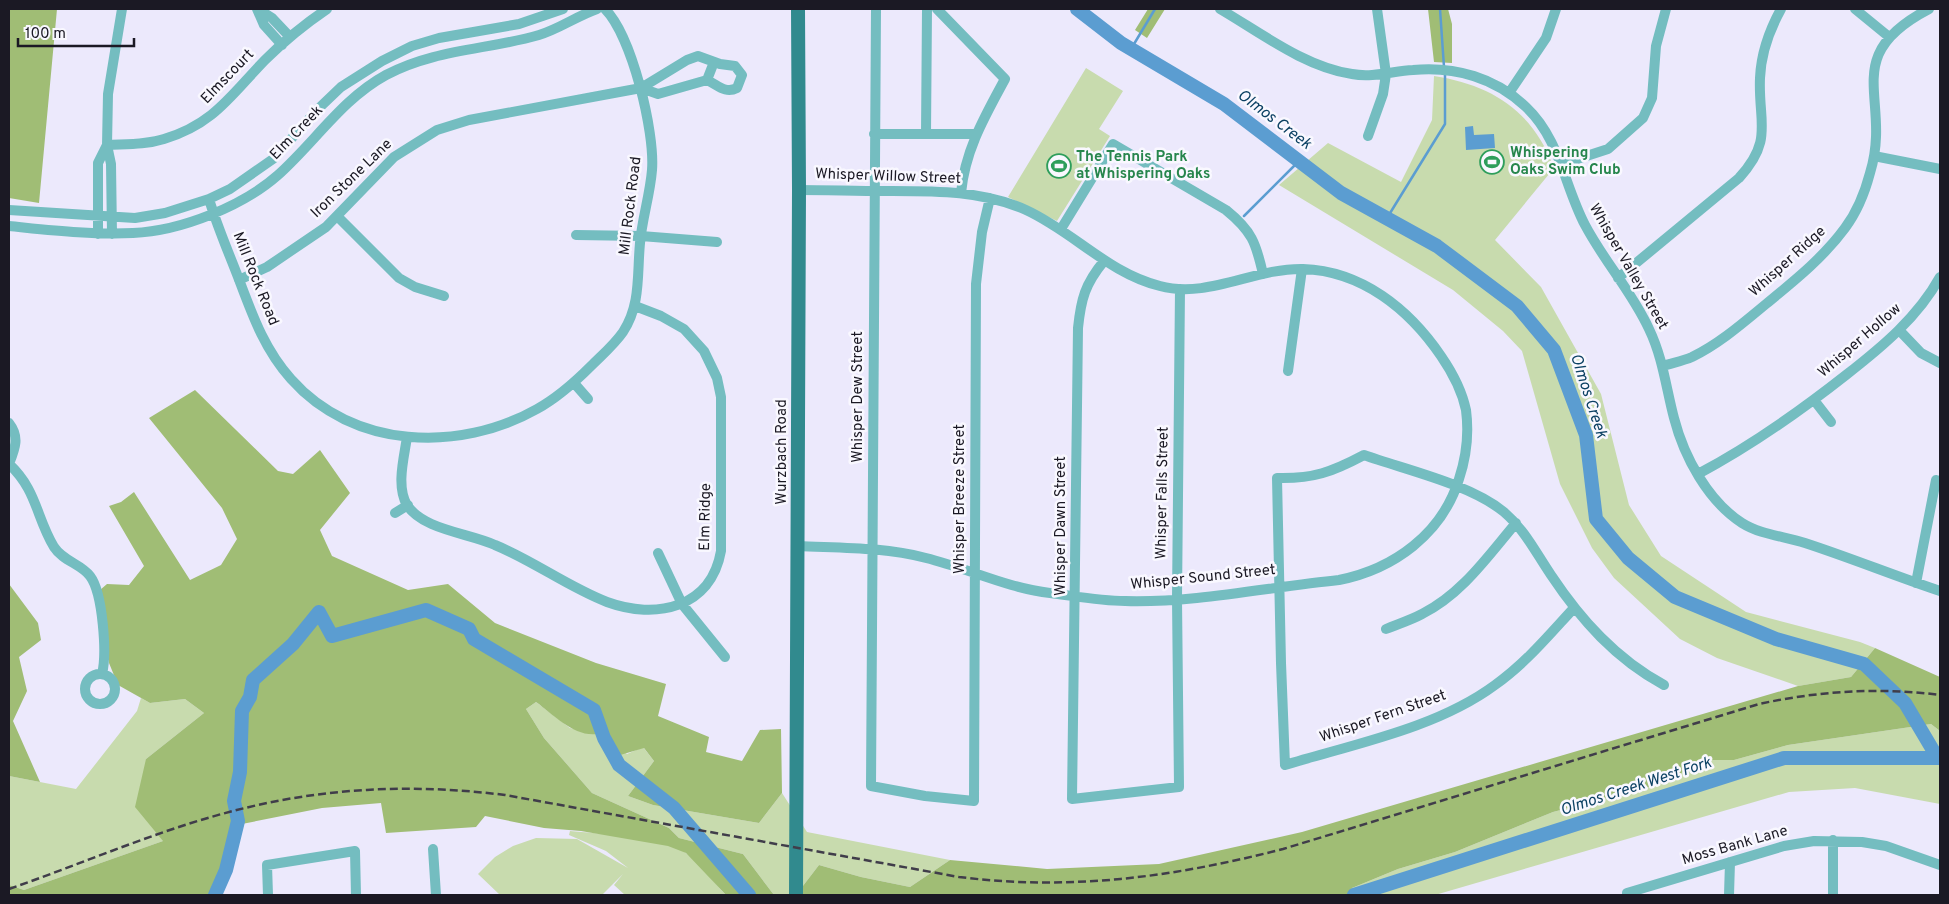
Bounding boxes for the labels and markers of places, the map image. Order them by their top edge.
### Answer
place label: Whispering Oaks Swim Club [1510,144,1621,180]
place label: The Tennis Park at Whispering Oaks [1076,148,1210,184]
sports icon: Whispering Oaks Swim Club [1479,149,1505,175]
sports icon: The Tennis Park at Whispering Oaks [1046,153,1072,179]

